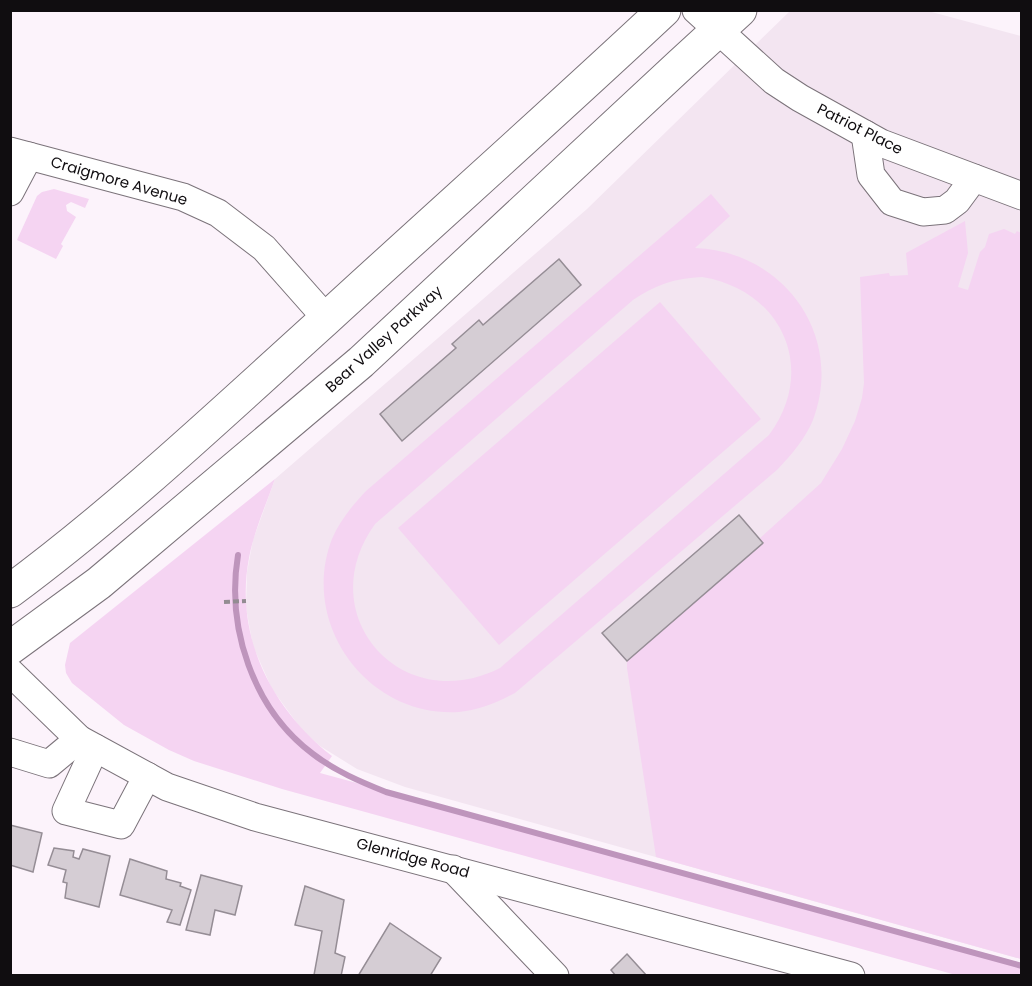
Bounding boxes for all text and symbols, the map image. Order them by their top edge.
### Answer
street label: Patriot Place [814,98,907,159]
street label: Craigmore Avenue [48,151,190,210]
street label: Bear Valley Parkway [321,280,447,397]
street label: Glenridge Road [354,832,472,883]

